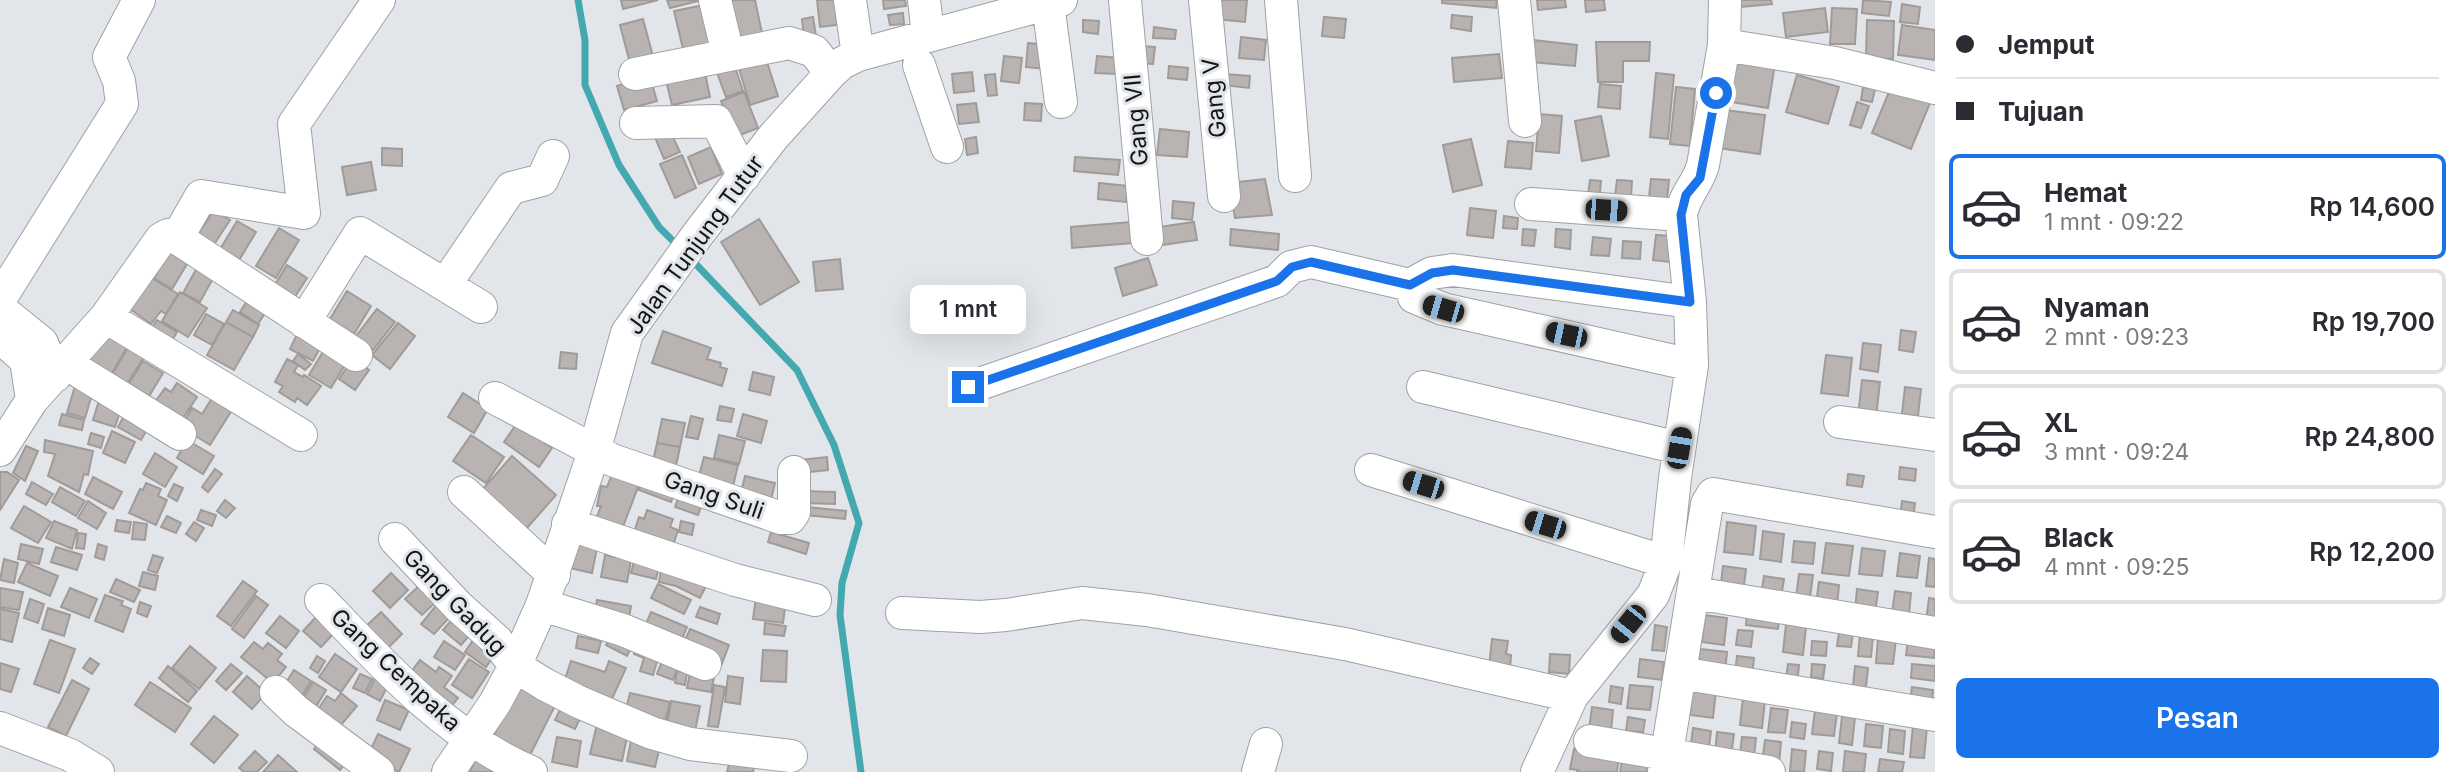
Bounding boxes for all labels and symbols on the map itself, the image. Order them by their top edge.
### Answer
street label: Gang V [1196,57,1232,139]
street label: Gang VII [1118,73,1154,167]
route start [1700,77,1732,109]
street label: Jalan Tunjung Tutur [621,150,770,340]
car [1585,198,1628,222]
callout: 1 mnt [910,286,1026,334]
car [1420,293,1467,325]
car [1544,320,1589,350]
route end [952,371,984,403]
car [1666,425,1693,471]
street label: Gang Suli [660,465,768,525]
car [1400,469,1447,501]
car [1522,509,1569,541]
street label: Gang Gadug [398,543,512,661]
car [1607,601,1650,647]
street label: Gang Cempaka [325,603,467,737]

